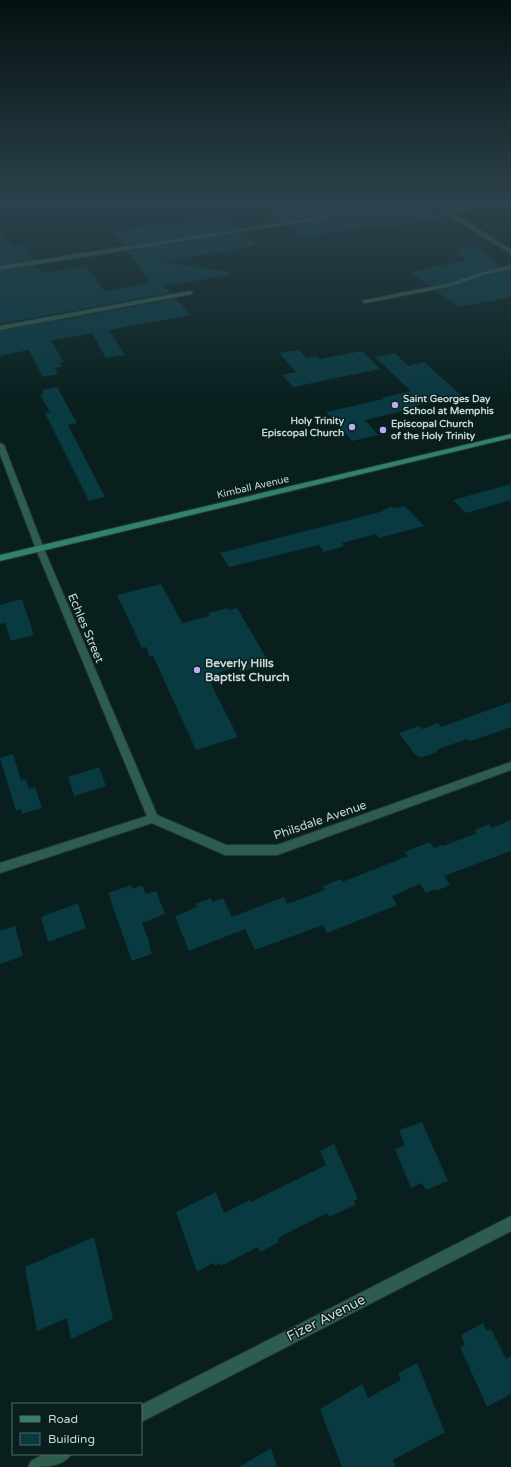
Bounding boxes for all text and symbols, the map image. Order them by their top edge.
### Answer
place label: Saint Georges Day School at Memphis [403,393,494,417]
marker: Saint Georges Day School at Memphis [390,400,400,410]
place label: Holy Trinity Episcopal Church [262,415,345,439]
place label: Episcopal Church of the Holy Trinity [391,418,476,442]
marker: Holy Trinity Episcopal Church [347,422,357,432]
marker: Episcopal Church of the Holy Trinity [378,425,388,435]
street label: Kimball Avenue [216,473,291,501]
street label: Echles Street [65,591,107,665]
place label: Beverly Hills Baptist Church [205,656,290,685]
marker: Beverly Hills Baptist Church [192,665,202,675]
street label: Philsdale Avenue [272,797,368,842]
street label: Fizer Avenue [284,1291,368,1345]
legend [12,1403,142,1455]
text: Road [48,1412,78,1426]
text: Building [48,1432,95,1446]

